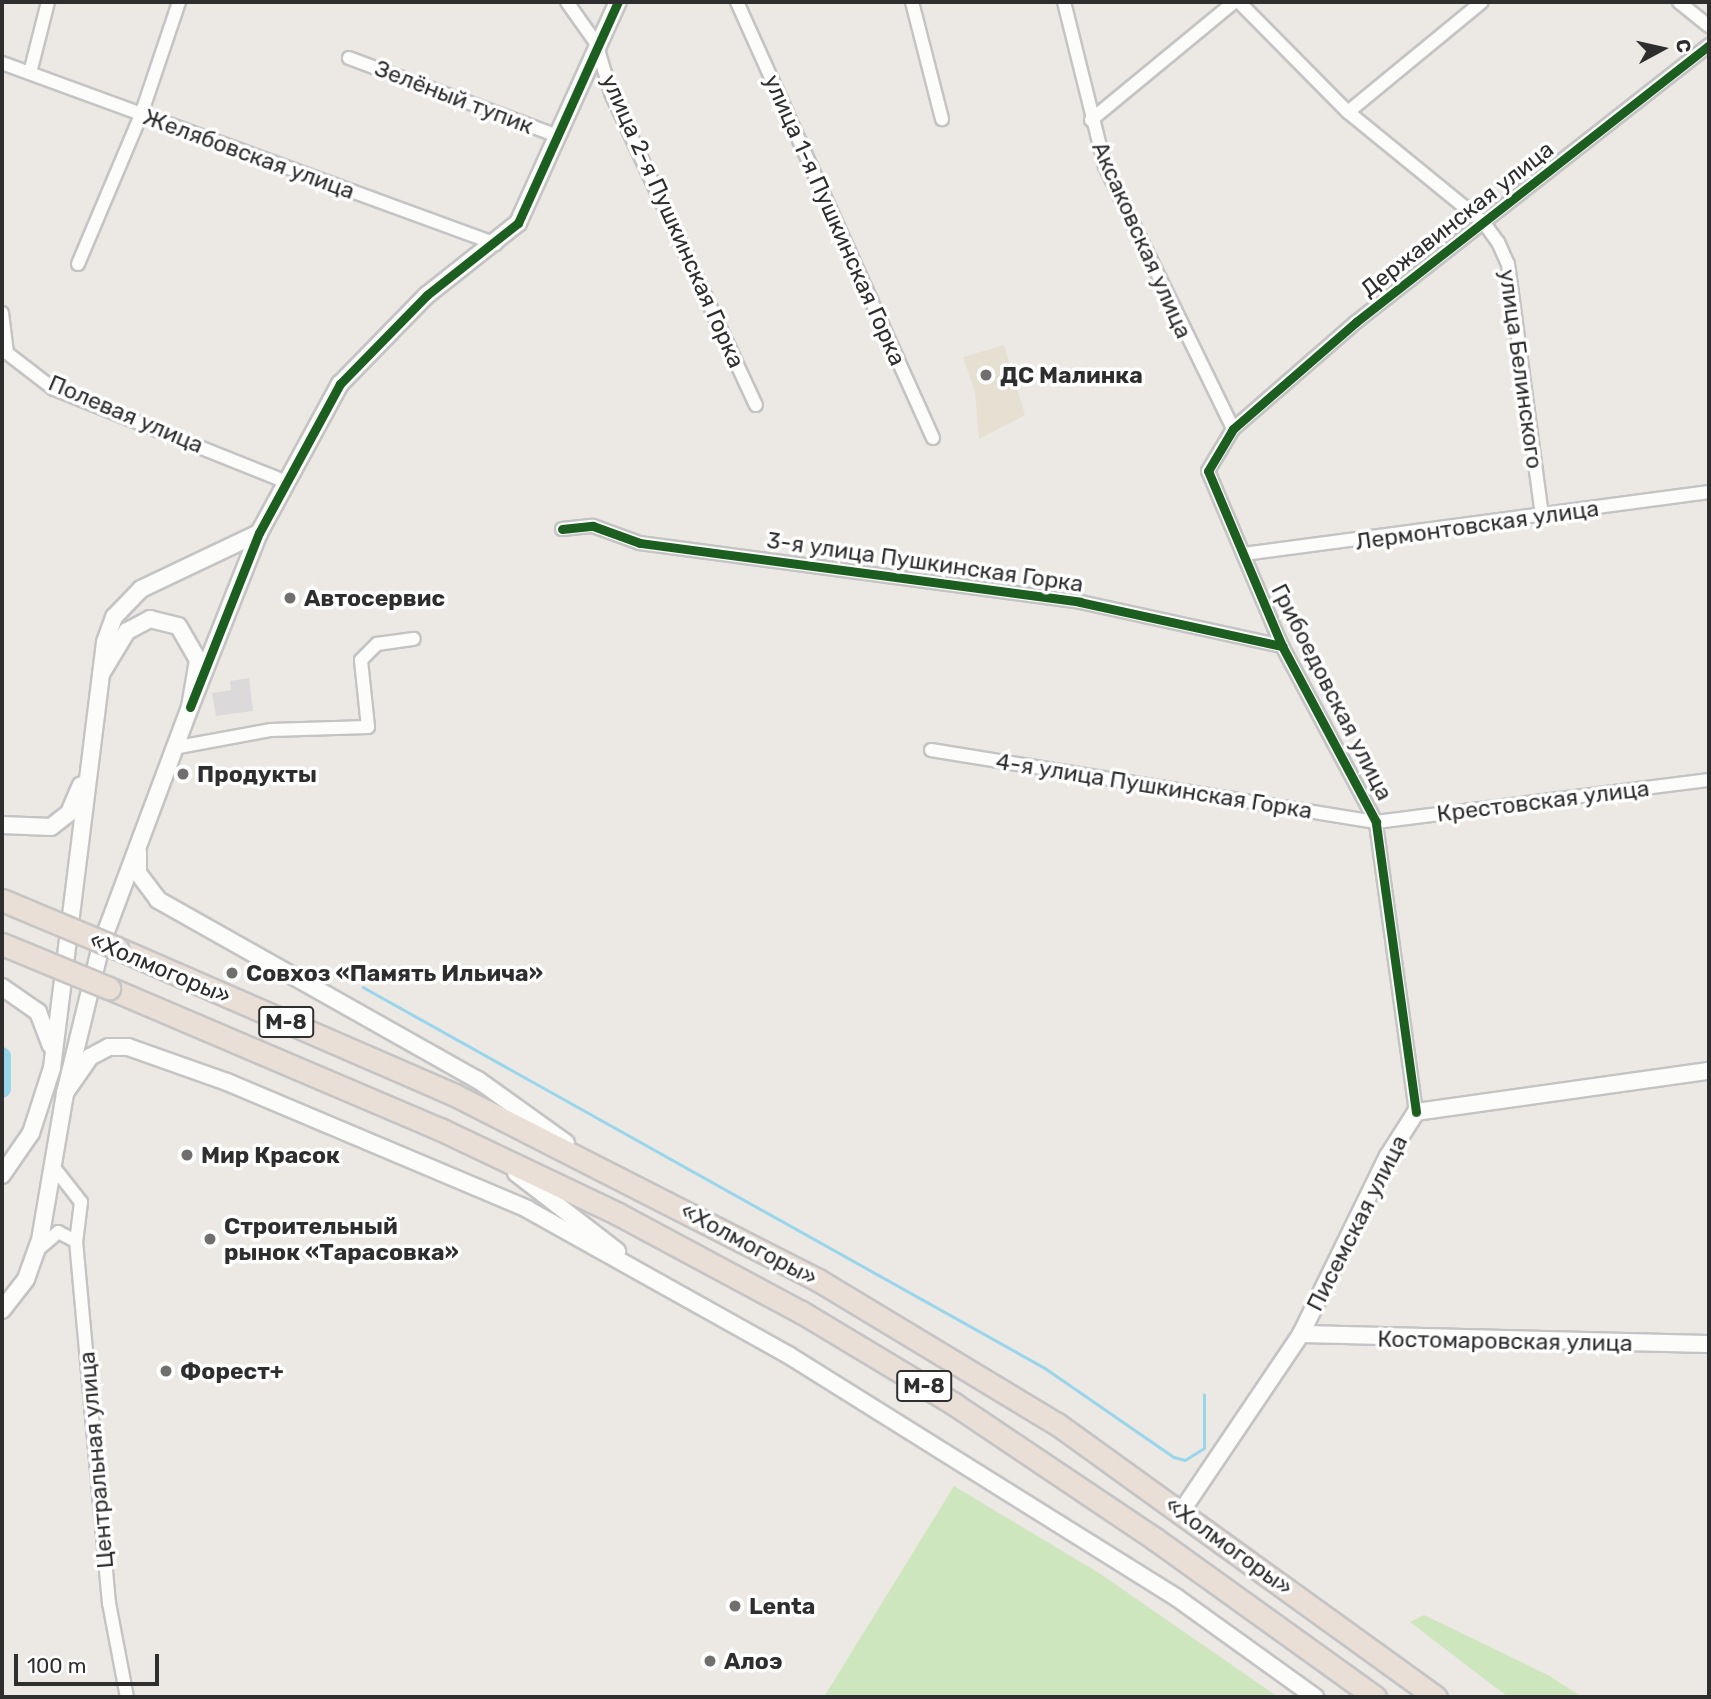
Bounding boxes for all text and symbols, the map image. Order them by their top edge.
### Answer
north arrow [1627,14,1697,84]
text: С [1671,38,1696,54]
street label: Зелёный тупик [371,54,537,140]
street label: улица 2-я Пушкинская Горка [596,70,750,372]
street label: улица 1-я Пушкинская Горка [758,70,912,370]
street label: Желябовская улица [140,103,358,205]
street label: Державинская улица [1355,135,1559,303]
street label: Аксаковская улица [1086,137,1198,343]
street label: улица Белинского [1493,267,1549,471]
place label: ДС Малинка [1000,361,1143,389]
marker: ДС Малинка [978,367,994,383]
street label: Полевая улица [44,369,208,459]
street label: Лермонтовская улица [1353,494,1601,556]
street label: 3-я улица Пушкинская Горка [765,526,1085,598]
street label: Грибоедовская улица [1265,579,1399,805]
place label: Автосервис [304,584,445,612]
marker: Автосервис [282,590,298,606]
street label: 4-я улица Пушкинская Горка [994,747,1314,825]
place label: Продукты [197,760,317,788]
marker: Продукты [175,766,191,782]
street label: Крестовская улица [1435,774,1651,828]
street label: «Холмогоры» [85,926,235,1010]
place label: Совхоз «Память Ильича» [246,959,543,987]
marker: Совхоз «Память Ильича» [224,965,240,981]
road number: М-8 [258,1004,314,1040]
street label: Писемская улица [1301,1130,1413,1316]
place label: Мир Красок [201,1141,340,1169]
marker: Мир Красок [179,1147,195,1163]
street label: «Холмогоры» [676,1196,822,1292]
place label: Строительный рынок «Тарасовка» [224,1212,459,1266]
marker: Строительный рынок «Тарасовка» [202,1231,218,1247]
street label: Костомаровская улица [1377,1325,1633,1357]
street label: Центральная улица [73,1350,119,1570]
place label: Форест+ [180,1357,284,1385]
marker: Форест+ [158,1363,174,1379]
road number: М-8 [896,1368,952,1404]
street label: «Холмогоры» [1160,1491,1298,1601]
place label: Lenta [749,1592,815,1620]
marker: Lenta [727,1598,743,1614]
scale bar [18,1640,163,1684]
place label: Алоэ [724,1647,783,1675]
text: 100 m [27,1653,86,1678]
marker: Алоэ [702,1653,718,1669]

